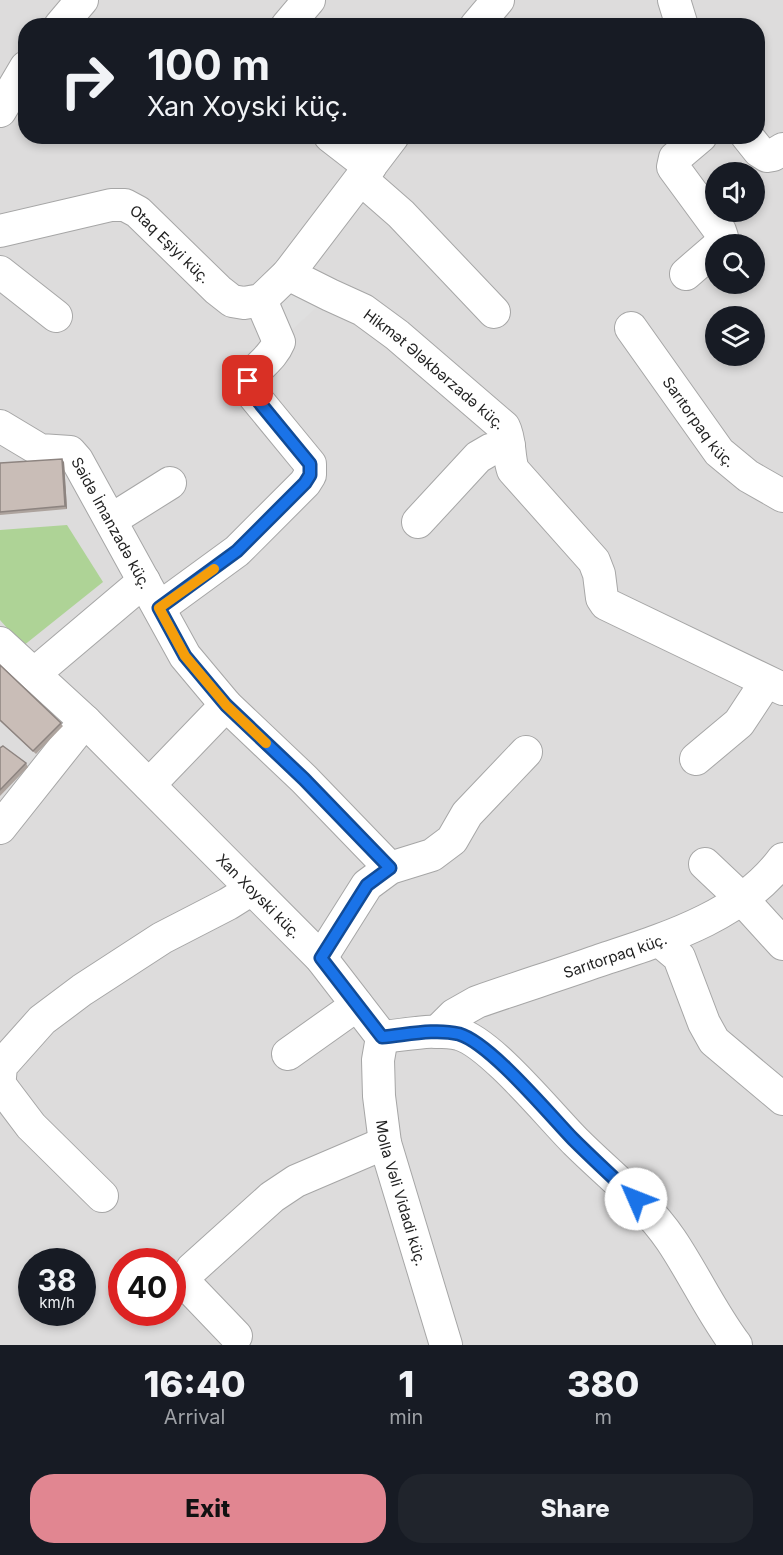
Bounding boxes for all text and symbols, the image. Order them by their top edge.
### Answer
text: 100 m [147,39,270,90]
icon: right [48,42,126,120]
text: Xan Xoyski küç. [147,90,348,123]
map controls [705,162,765,366]
button: sound [705,162,765,222]
street label: Otaq Eşiyi küç. [127,200,215,287]
button: search [705,234,765,294]
street label: Hikmət Ələkbərzadə küç. [360,304,509,433]
button: layers [705,306,765,366]
pin [222,355,273,406]
icon: arrive [231,364,264,397]
street label: Sarıtorpaq küç. [659,373,739,471]
street label: Səidə İmanzadə küç. [68,454,156,592]
street label: Xan Xoyski küç. [213,849,305,942]
street label: Sarıtorpaq küç. [561,929,669,982]
street label: Molla Vəli Vidadi küç. [373,1119,431,1268]
position arrow [604,1167,668,1231]
speed limit sign: 40 [108,1248,186,1326]
text: 38 [38,1262,76,1298]
text: km/h [39,1293,75,1312]
text: 16:40 [144,1362,246,1406]
text: 1 [398,1362,414,1406]
text: 380 [567,1362,639,1406]
text: Arrival [164,1405,225,1429]
text: min [389,1405,423,1429]
text: m [594,1405,612,1429]
button: Exit [30,1474,386,1543]
button: Share [398,1474,753,1543]

